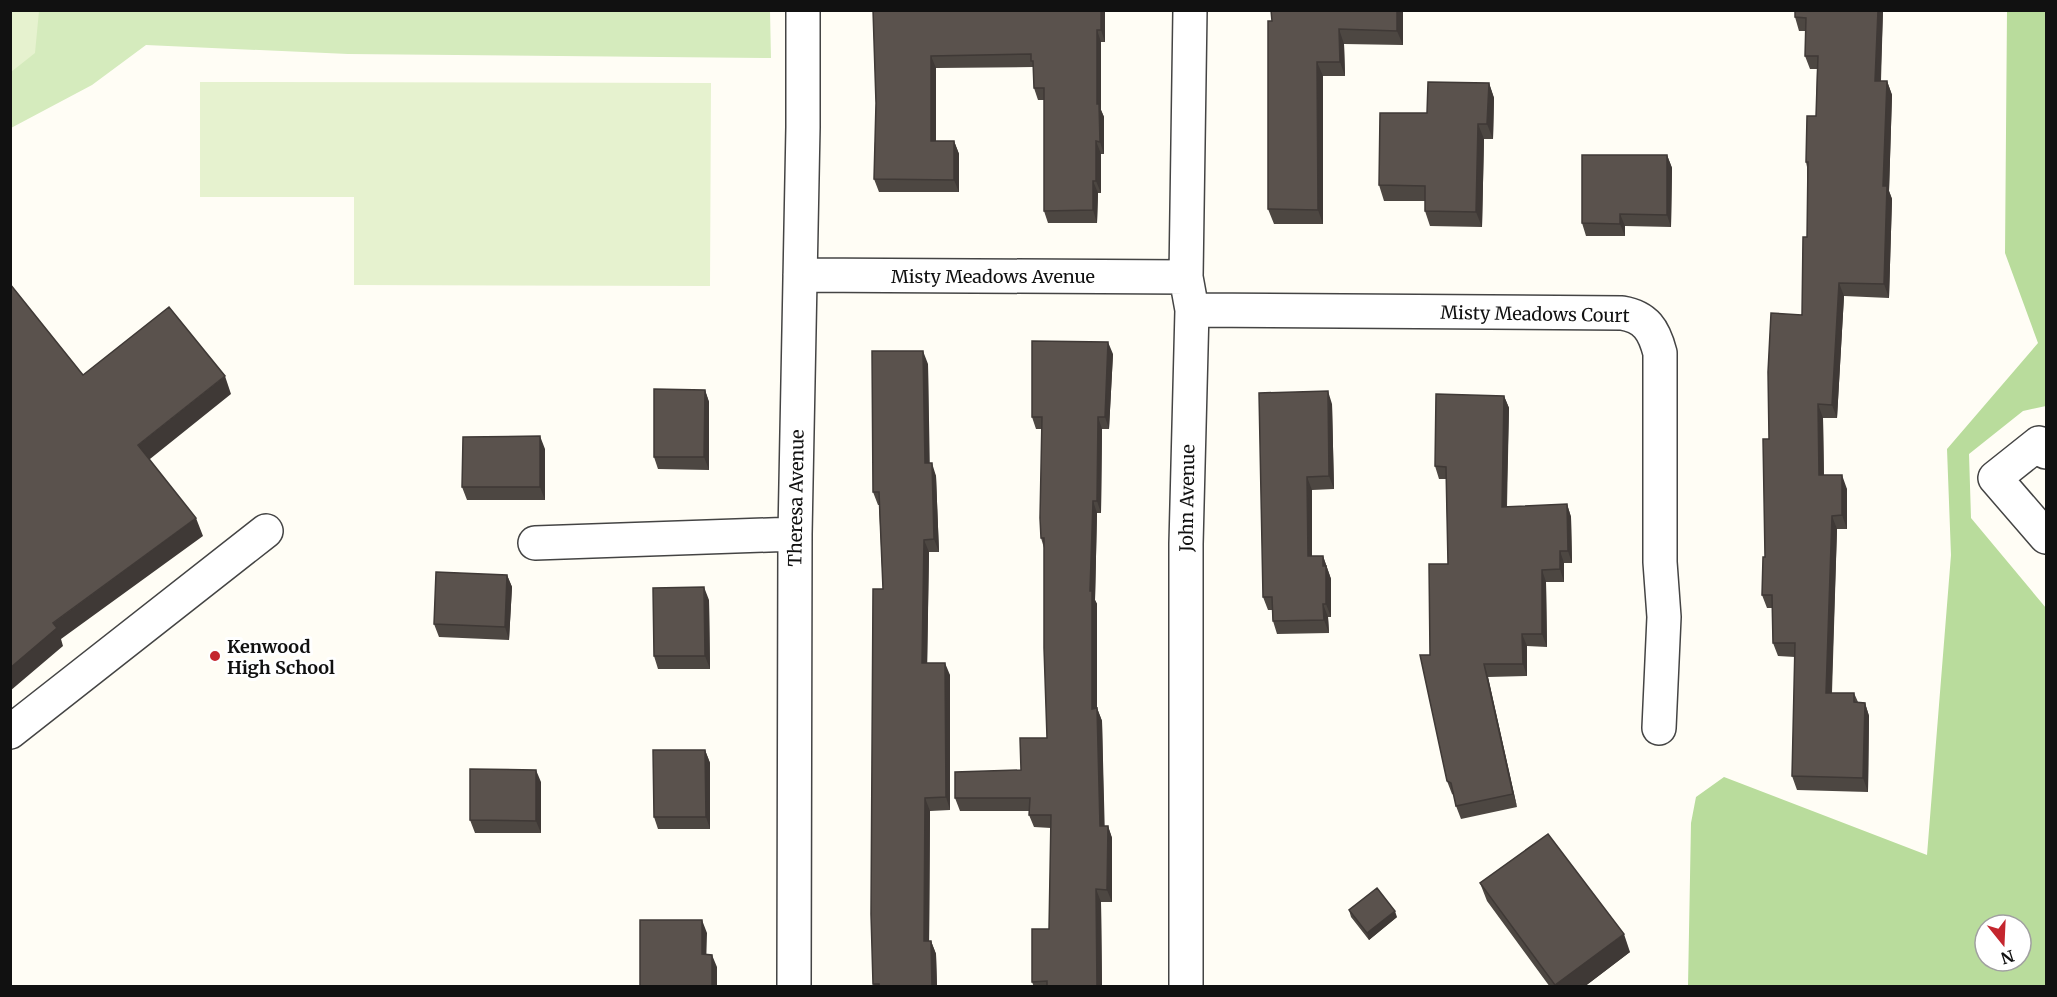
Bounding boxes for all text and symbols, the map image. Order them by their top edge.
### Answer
street label: Misty Meadows Avenue [891,265,1095,288]
street label: Misty Meadows Court [1440,301,1630,327]
street label: Theresa Avenue [783,429,809,567]
street label: John Avenue [1175,444,1199,553]
place label: Kenwood High School [227,635,335,679]
marker: Kenwood High School [208,649,222,663]
north arrow [1973,913,2033,973]
text: N [1998,946,2017,969]

